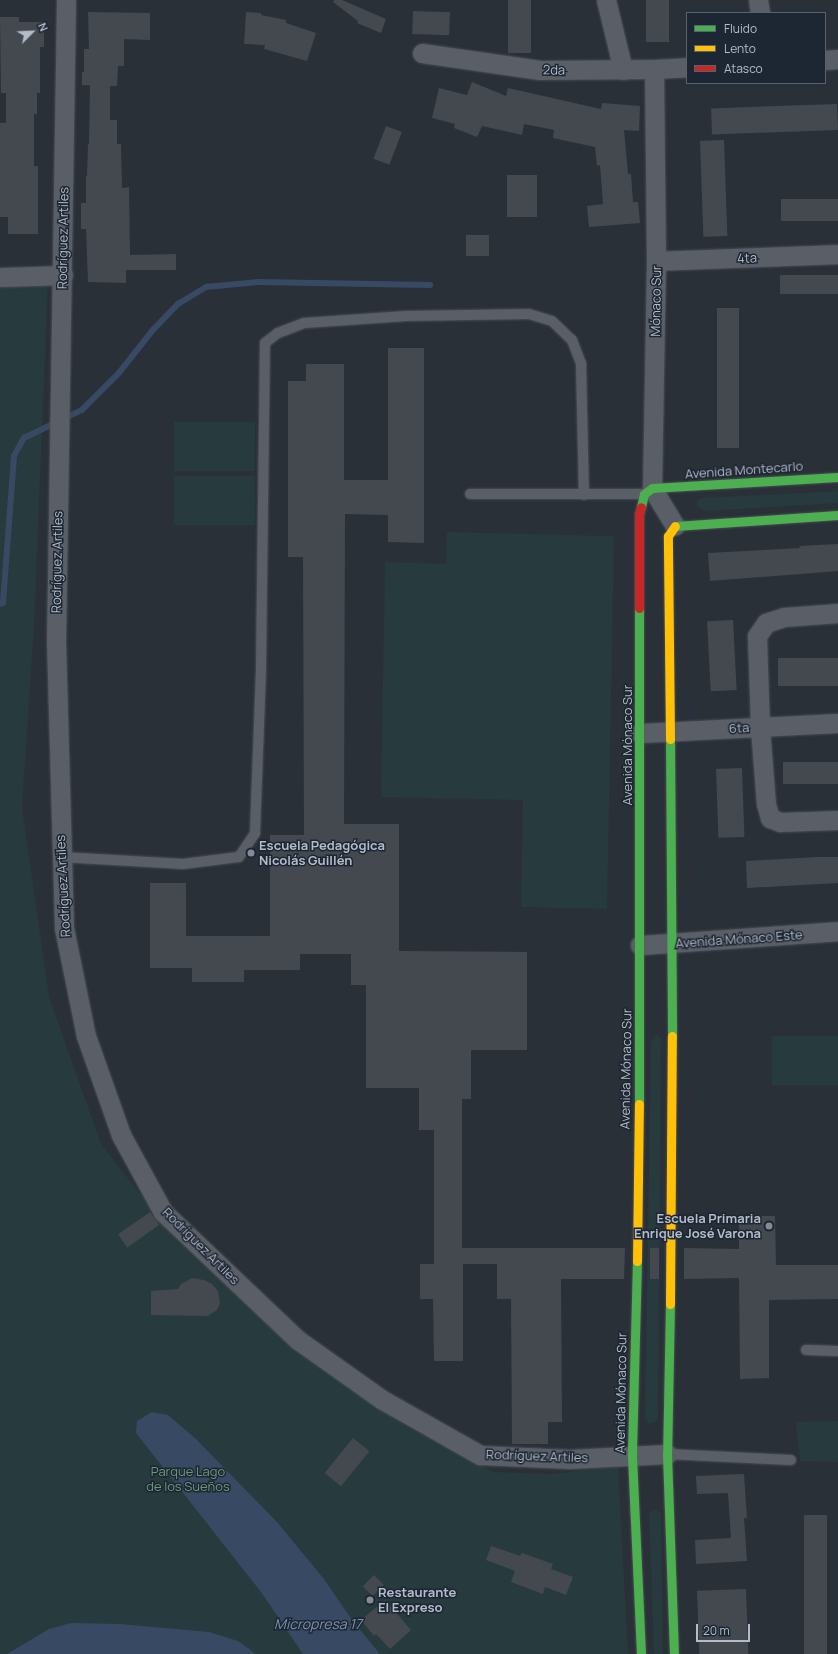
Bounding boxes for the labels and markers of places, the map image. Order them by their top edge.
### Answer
place label: Escuela Pedagógica Nicolás Guillén [259,838,385,869]
marker: Escuela Pedagógica Nicolás Guillén [246,848,256,858]
place label: Escuela Primaria Enrique José Varona [634,1211,761,1242]
marker: Escuela Primaria Enrique José Varona [764,1221,774,1231]
place label: Restaurante El Expreso [378,1585,456,1616]
marker: Restaurante El Expreso [365,1595,375,1605]

